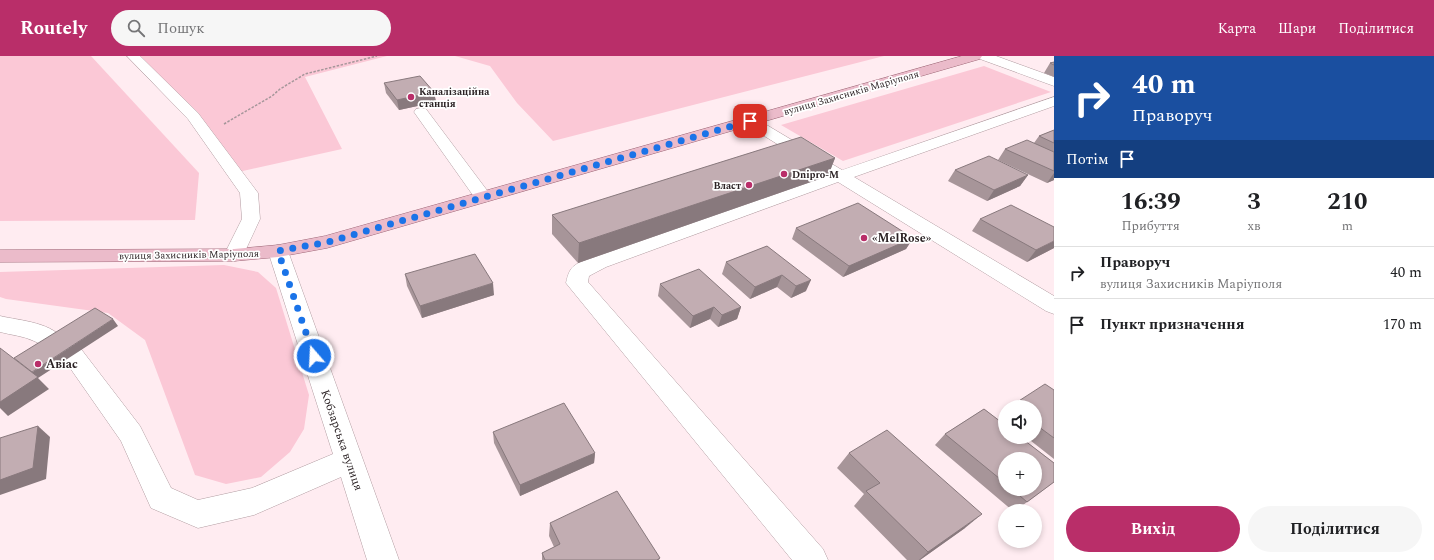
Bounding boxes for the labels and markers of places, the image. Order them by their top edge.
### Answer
place label: Каналізаційна станція [419,84,490,112]
marker: Каналізаційна станція [406,92,416,102]
pin [733,104,767,138]
place label: Dnipro-M [792,167,839,183]
marker: Dnipro-M [779,169,789,179]
place label: Власт [713,178,741,194]
marker: Власт [744,180,754,190]
place label: «MelRose» [872,229,932,248]
marker: «MelRose» [859,233,869,243]
place label: Авіас [46,355,78,374]
marker: Авіас [33,359,43,369]

